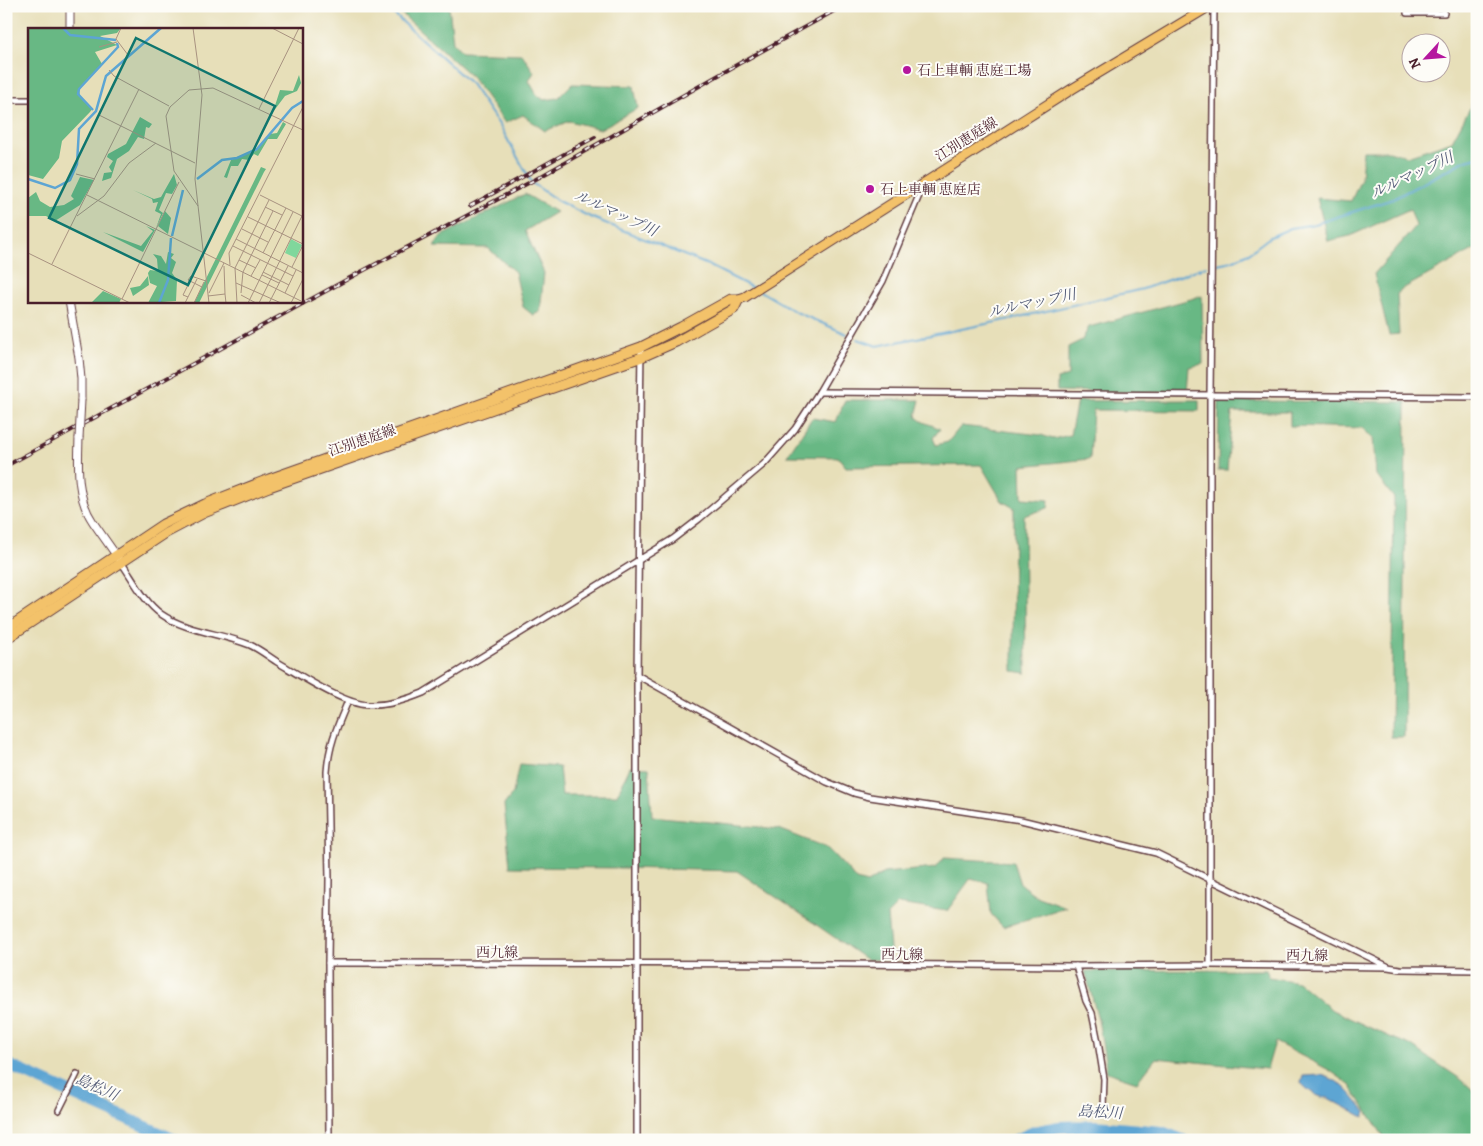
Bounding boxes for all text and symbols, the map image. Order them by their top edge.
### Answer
inset map [28,28,302,302]
north arrow [1400,32,1450,82]
text: N [1404,55,1426,72]
place label: 石上車輌 恵庭工場 [917,61,1032,80]
marker: 石上車輌 恵庭工場 [901,64,913,76]
street label: 江別恵庭線 [932,113,1001,166]
water label: ルルマップ川 [1367,146,1458,203]
place label: 石上車輌 恵庭店 [880,180,981,199]
marker: 石上車輌 恵庭店 [864,183,876,195]
water label: ルルマップ川 [571,185,662,242]
water label: ルルマップ川 [986,284,1080,322]
street label: 江別恵庭線 [326,420,398,461]
street label: 西九線 [476,943,518,962]
street label: 西九線 [881,945,923,964]
street label: 西九線 [1286,946,1328,965]
water label: 島松川 [72,1069,123,1106]
water label: 島松川 [1077,1101,1125,1123]

